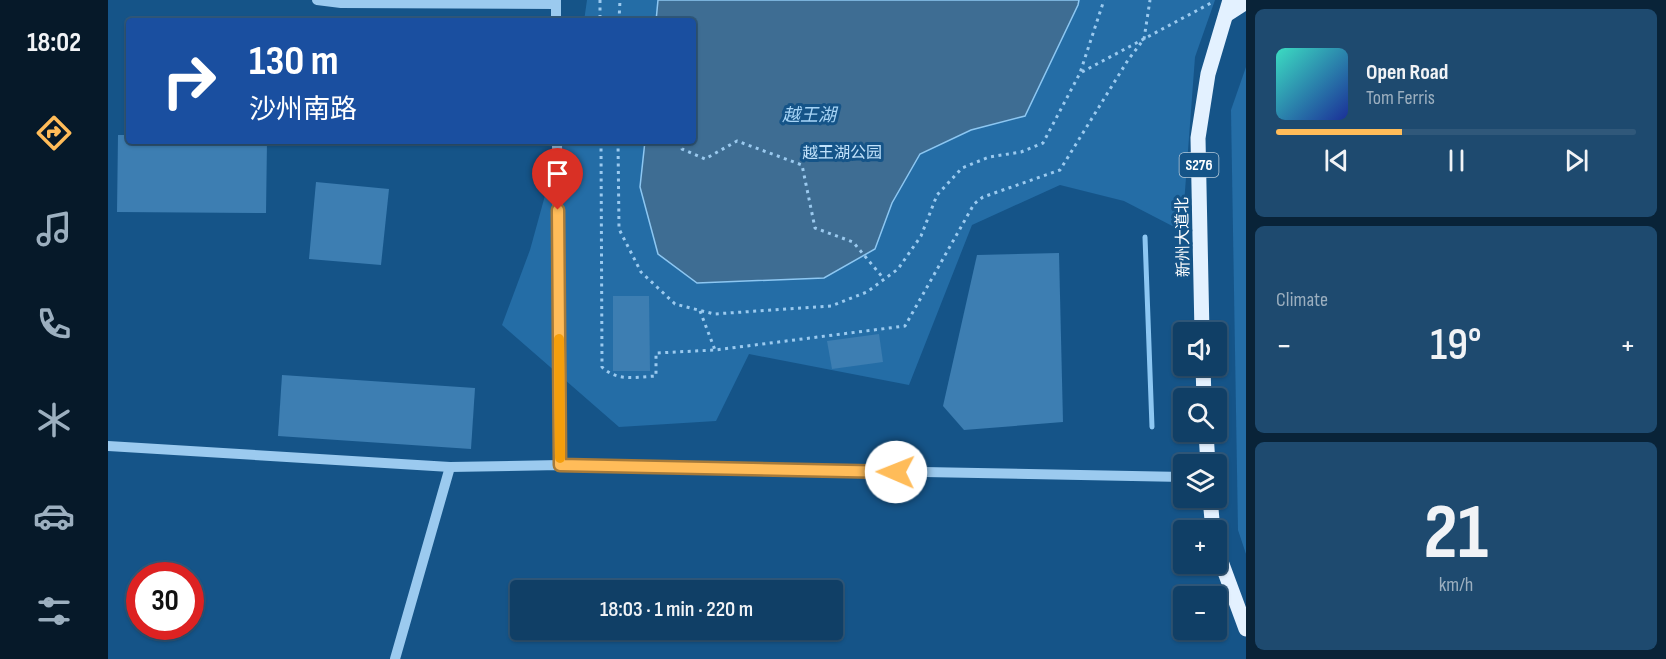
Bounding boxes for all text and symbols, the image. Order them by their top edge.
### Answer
text: 18:02 [27,27,81,59]
text: 130 m [249,36,339,87]
icon: right [150,42,228,120]
text: Open Road [1366,59,1448,86]
text: Tom Ferris [1366,86,1435,110]
text: 沙州南路 [249,94,357,126]
water label: 越王湖 [782,105,839,126]
icon: directions [33,112,75,154]
park label: 越王湖公园 [802,144,882,163]
icon: previous [1320,144,1353,177]
icon: pause [1440,144,1473,177]
icon: next [1560,144,1593,177]
pin [532,148,583,210]
road number: S276 [1180,153,1218,177]
icon: arrive [541,157,574,190]
street label: 新州大道北 [1173,197,1194,277]
icon: music [33,208,75,250]
text: Climate [1276,288,1328,312]
icon: phone [33,303,75,345]
text: 19° [1430,318,1482,373]
map controls [1173,322,1227,640]
button: sound [1173,322,1227,376]
text: − [1276,326,1292,366]
text: + [1620,326,1636,366]
button: search [1173,388,1227,442]
icon: climate [33,399,75,441]
position arrow [864,440,928,504]
button: layers [1173,454,1227,508]
text: 21 [1424,487,1488,580]
icon: car [33,495,75,537]
button: + [1173,520,1227,574]
speed limit sign: 30 [126,562,204,640]
text: km/h [1439,573,1473,597]
button: − [1173,586,1227,640]
icon: filters [33,590,75,632]
text: 18:03 · 1 min · 220 m [600,596,753,623]

